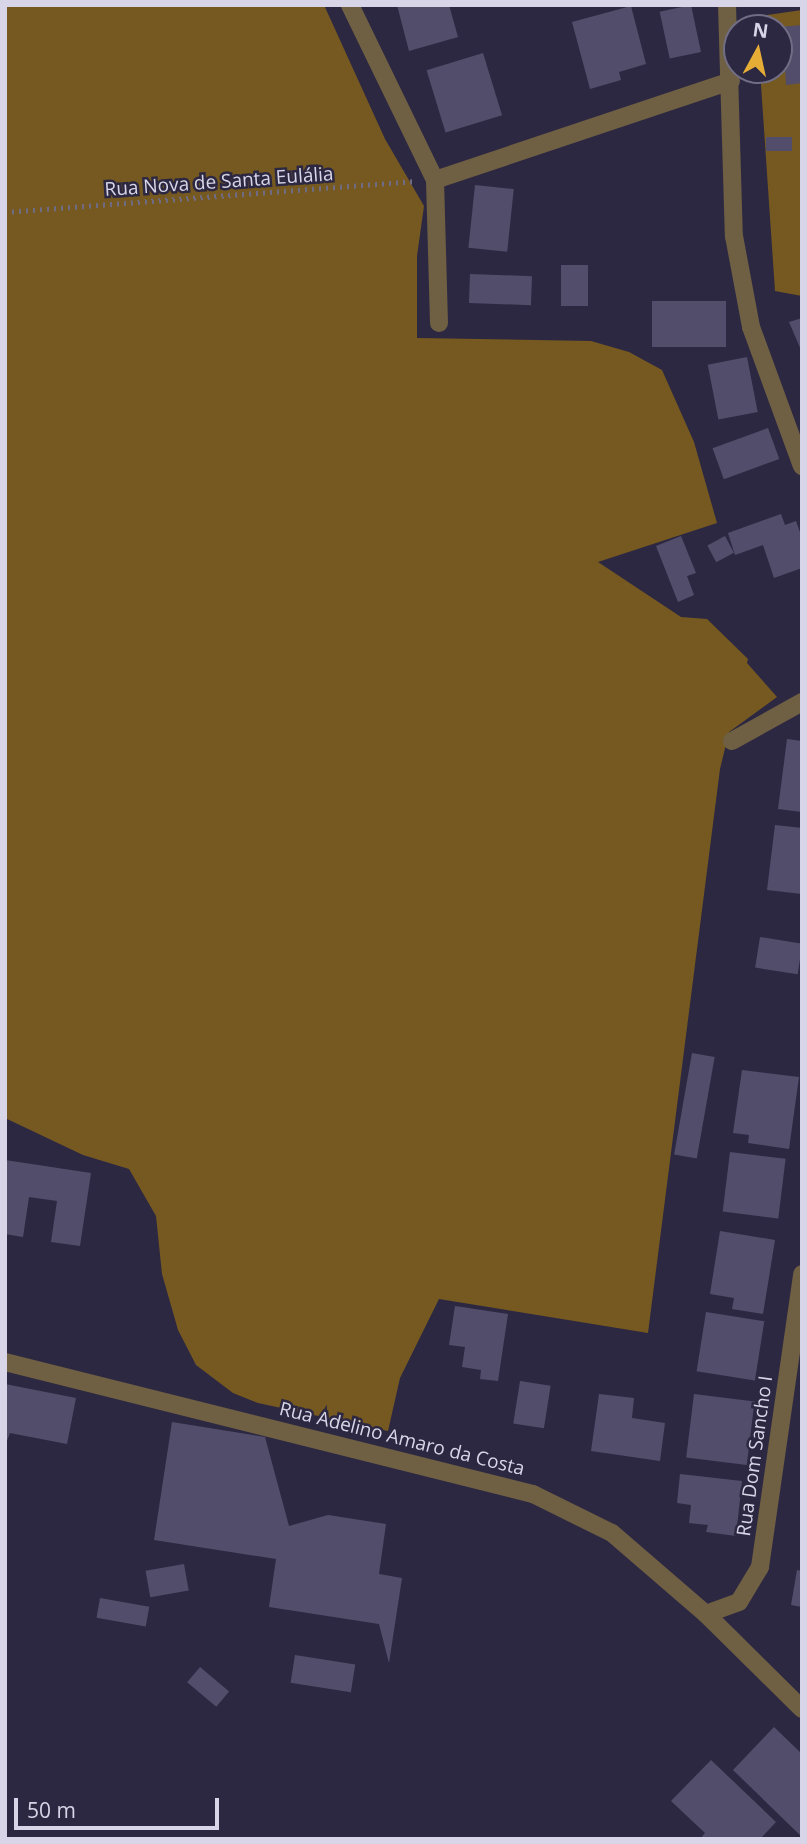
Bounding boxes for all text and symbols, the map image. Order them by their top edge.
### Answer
north arrow [723,14,793,84]
text: N [751,16,770,44]
street label: Rua Nova de Santa Eulália [104,163,334,201]
street label: Rua Dom Sancho I [732,1374,778,1538]
street label: Rua Adelino Amaro da Costa [277,1397,527,1481]
scale bar [18,1784,222,1828]
text: 50 m [27,1796,76,1824]

